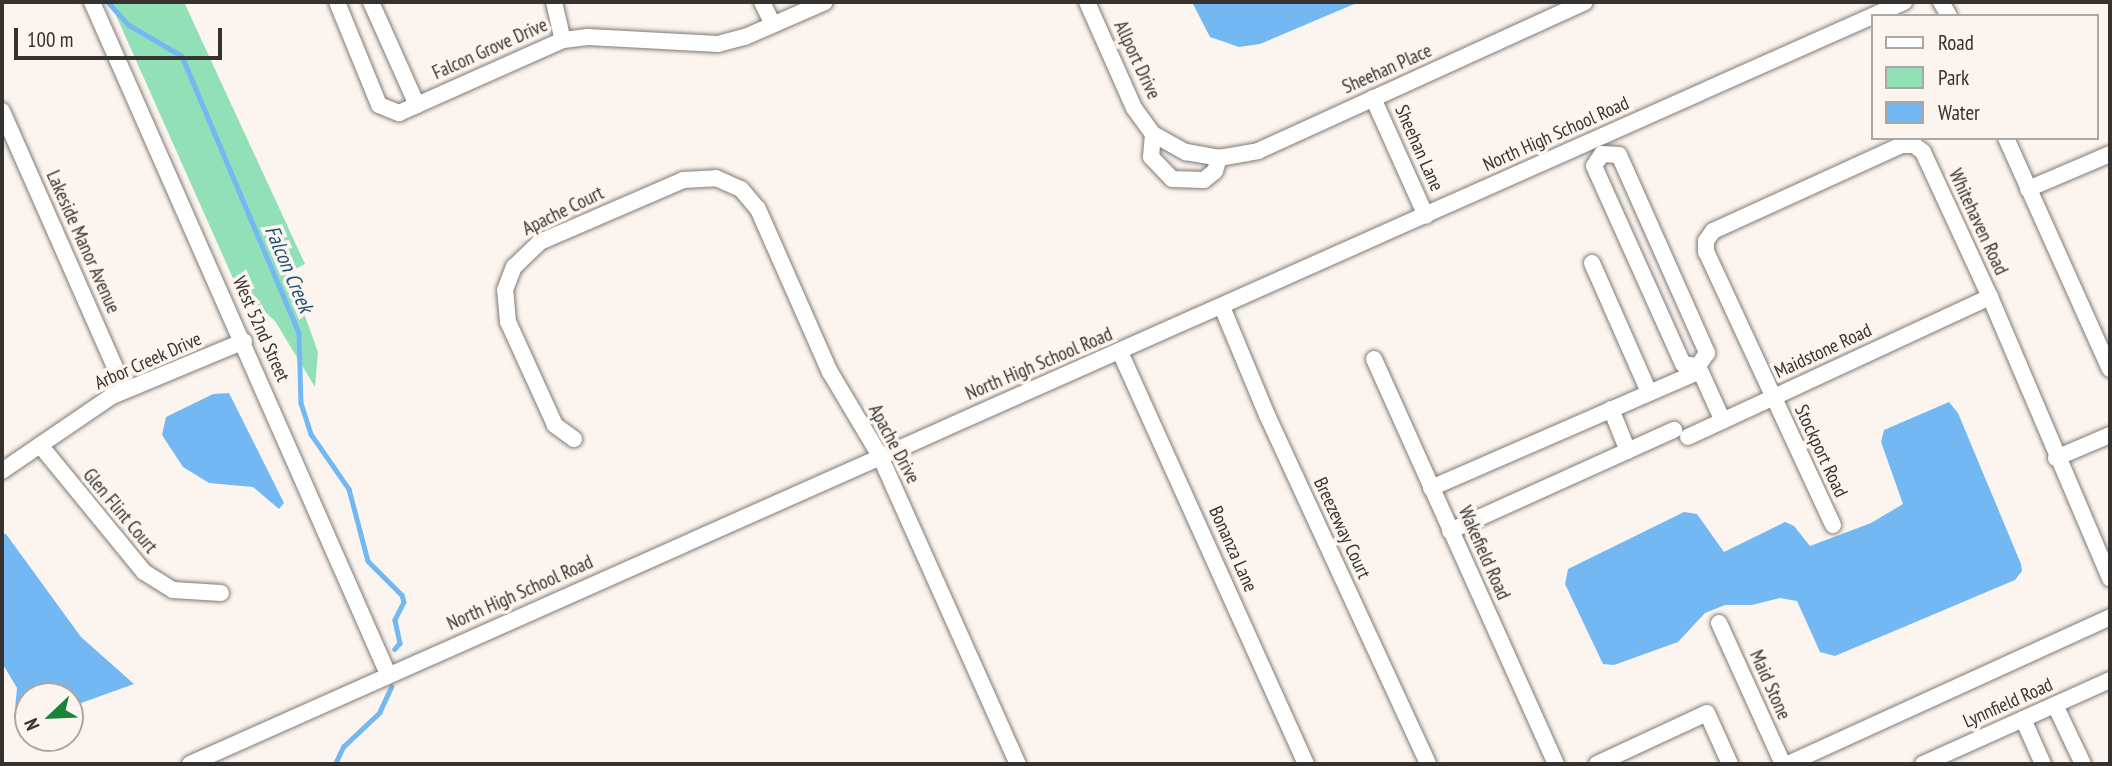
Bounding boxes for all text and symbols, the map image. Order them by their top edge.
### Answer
scale bar [18,14,226,58]
street label: Falcon Grove Drive [429,14,551,84]
legend [1870,14,2098,140]
street label: Allport Drive [1109,17,1165,103]
text: 100 m [27,26,73,53]
text: Road [1938,29,1974,56]
street label: Sheehan Place [1339,39,1435,99]
text: Park [1938,64,1969,91]
street label: North High School Road [1480,92,1632,176]
text: Water [1938,99,1980,126]
street label: Sheehan Lane [1390,101,1448,195]
street label: Whitehaven Road [1944,165,2012,279]
street label: Lakeside Manor Avenue [41,167,125,317]
street label: Apache Court [519,182,607,240]
water label: Falcon Creek [259,222,319,316]
street label: West 52nd Street [228,273,294,385]
street label: Maidstone Road [1771,319,1875,383]
street label: North High School Road [962,323,1116,405]
street label: Arbor Creek Drive [91,327,205,395]
street label: Apache Drive [864,401,924,487]
street label: Stockport Road [1790,401,1852,501]
street label: Glen Flint Court [78,464,162,558]
street label: Breezeway Court [1309,474,1375,582]
street label: Bonanza Lane [1204,503,1262,595]
street label: Wakefield Road [1453,503,1515,603]
street label: North High School Road [444,551,596,635]
street label: Maid Stone [1745,647,1795,723]
street label: Lynnfield Road [1960,673,2056,733]
north arrow [14,682,84,752]
text: N [18,715,45,734]

